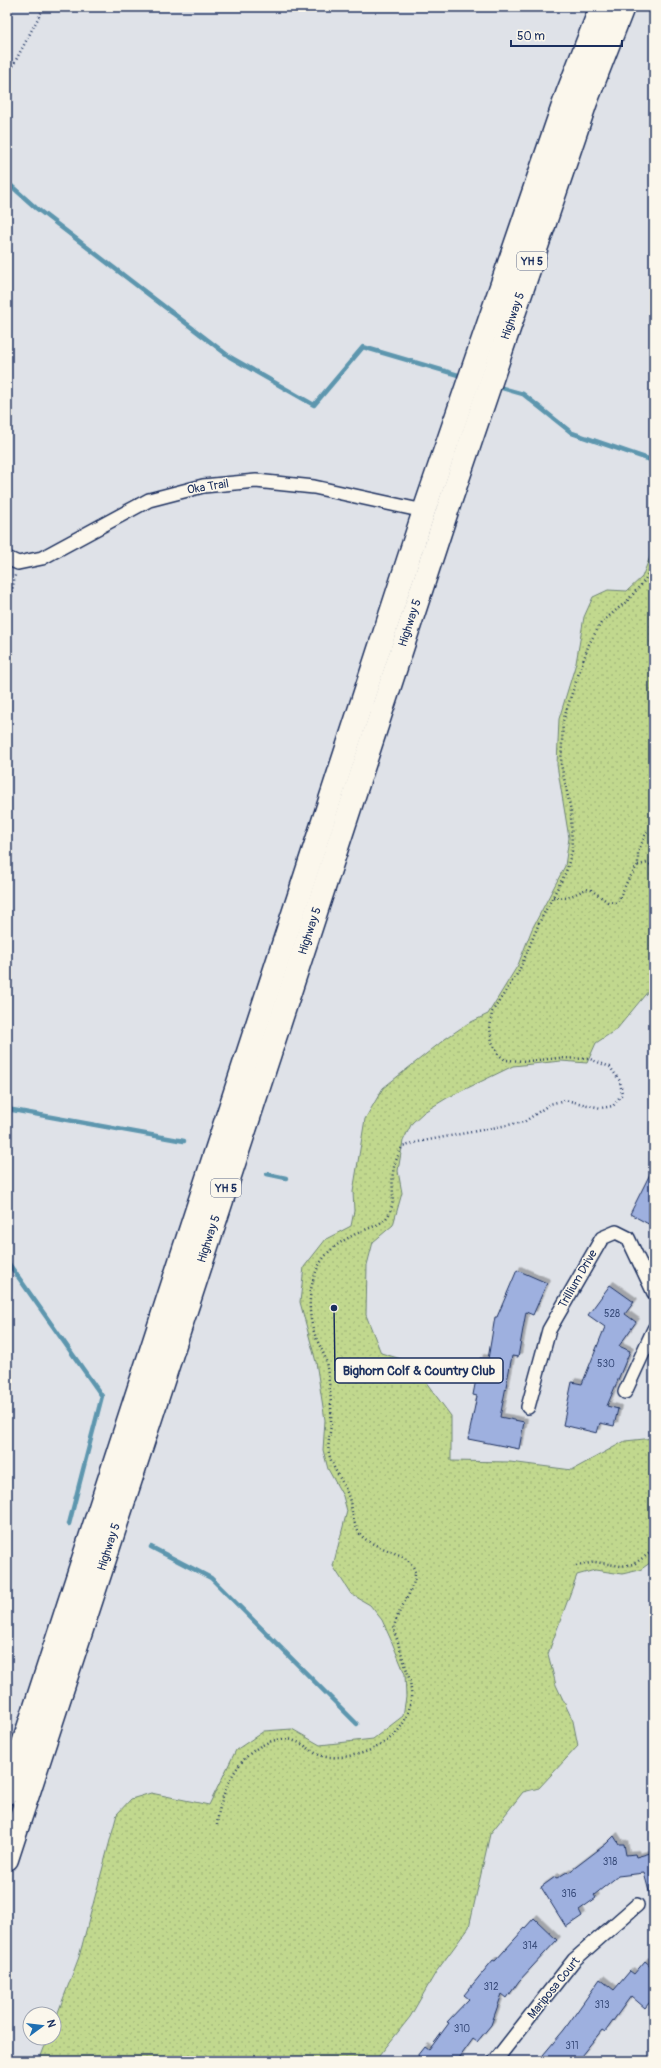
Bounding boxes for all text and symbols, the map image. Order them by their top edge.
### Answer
scale bar [511,22,622,48]
text: 50 m [517,29,545,44]
road number: YH 5 [517,252,547,270]
street label: Highway 5 [498,290,528,342]
street label: Oka Trail [186,476,230,498]
street label: Highway 5 [395,597,425,649]
street label: Highway 5 [295,905,325,957]
road number: YH 5 [211,1179,241,1197]
street label: Highway 5 [194,1213,224,1265]
street label: Trillium Drive [555,1247,601,1311]
house number: 528 [604,1308,620,1320]
callout: Bighorn Colf & Country Club [335,1358,503,1383]
house number: 530 [597,1358,615,1370]
text: Bighorn Colf & Country Club [343,1363,496,1379]
street label: Highway 5 [94,1521,124,1573]
house number: 318 [603,1856,617,1868]
house number: 316 [561,1888,577,1900]
house number: 314 [522,1940,538,1952]
street label: Mariposa Court [524,1954,584,2022]
house number: 312 [483,1981,499,1993]
house number: 313 [594,1999,610,2011]
north arrow [22,2006,62,2046]
text: N [44,2018,59,2029]
house number: 310 [454,2023,470,2035]
house number: 311 [565,2040,579,2052]

